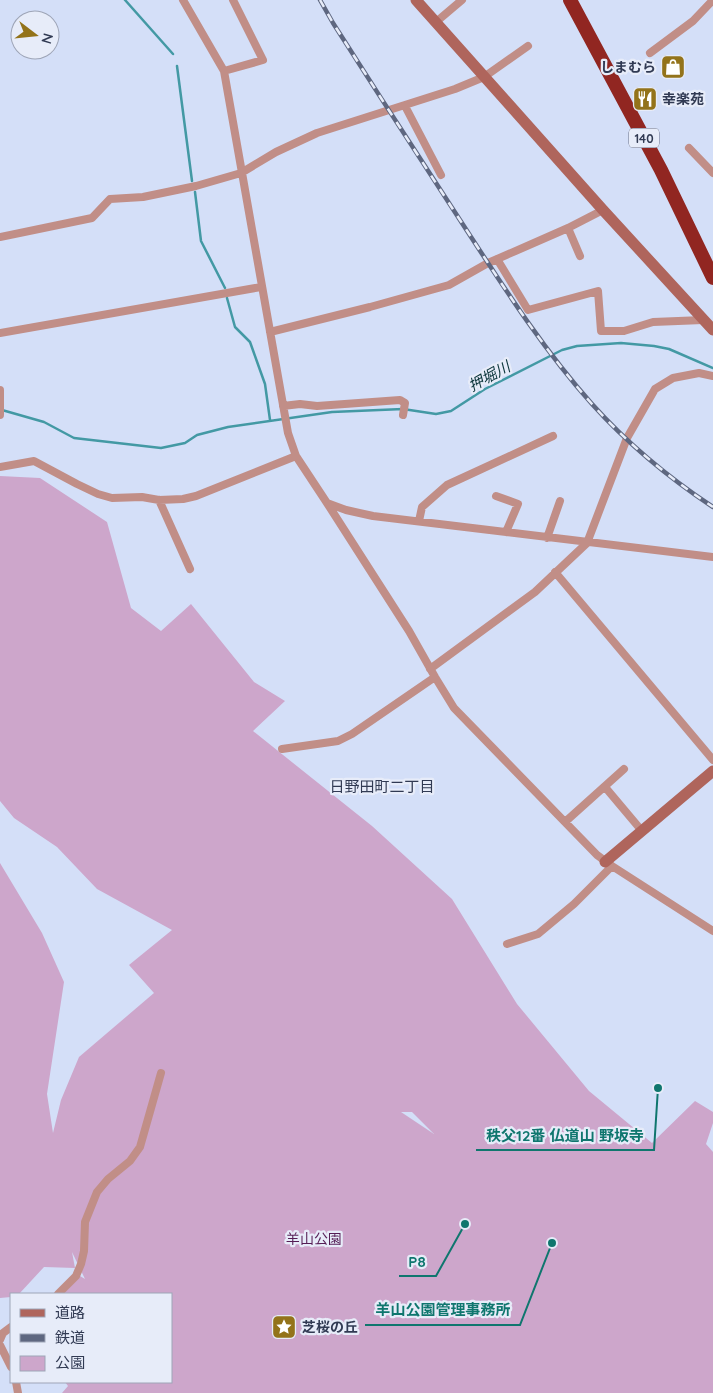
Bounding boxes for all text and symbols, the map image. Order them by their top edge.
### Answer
north arrow [10,10,60,60]
text: N [37,31,58,46]
shop icon: しまむら [660,54,686,80]
place label: しまむら [600,58,656,76]
restaurant icon: 幸楽苑 [632,86,658,112]
place label: 幸楽苑 [662,90,704,108]
road number: 140 [629,128,659,148]
water label: 押堀川 [465,356,515,395]
district label: 日野田町二丁目 [329,777,435,796]
callout: 秩父12番 仏道山 野坂寺 [476,1120,654,1150]
text: 秩父12番 仏道山 野坂寺 [486,1126,644,1145]
park label: 羊山公園 [286,1230,342,1248]
callout: P8 [399,1246,436,1276]
text: P8 [408,1252,426,1271]
legend [10,1293,172,1383]
callout: 羊山公園管理事務所 [365,1295,520,1325]
text: 羊山公園管理事務所 [375,1300,511,1319]
text: 道路 [55,1303,85,1322]
place icon: 芝桜の丘 [271,1314,297,1340]
place label: 芝桜の丘 [302,1318,358,1336]
text: 鉄道 [55,1328,85,1347]
text: 公園 [55,1353,85,1372]

